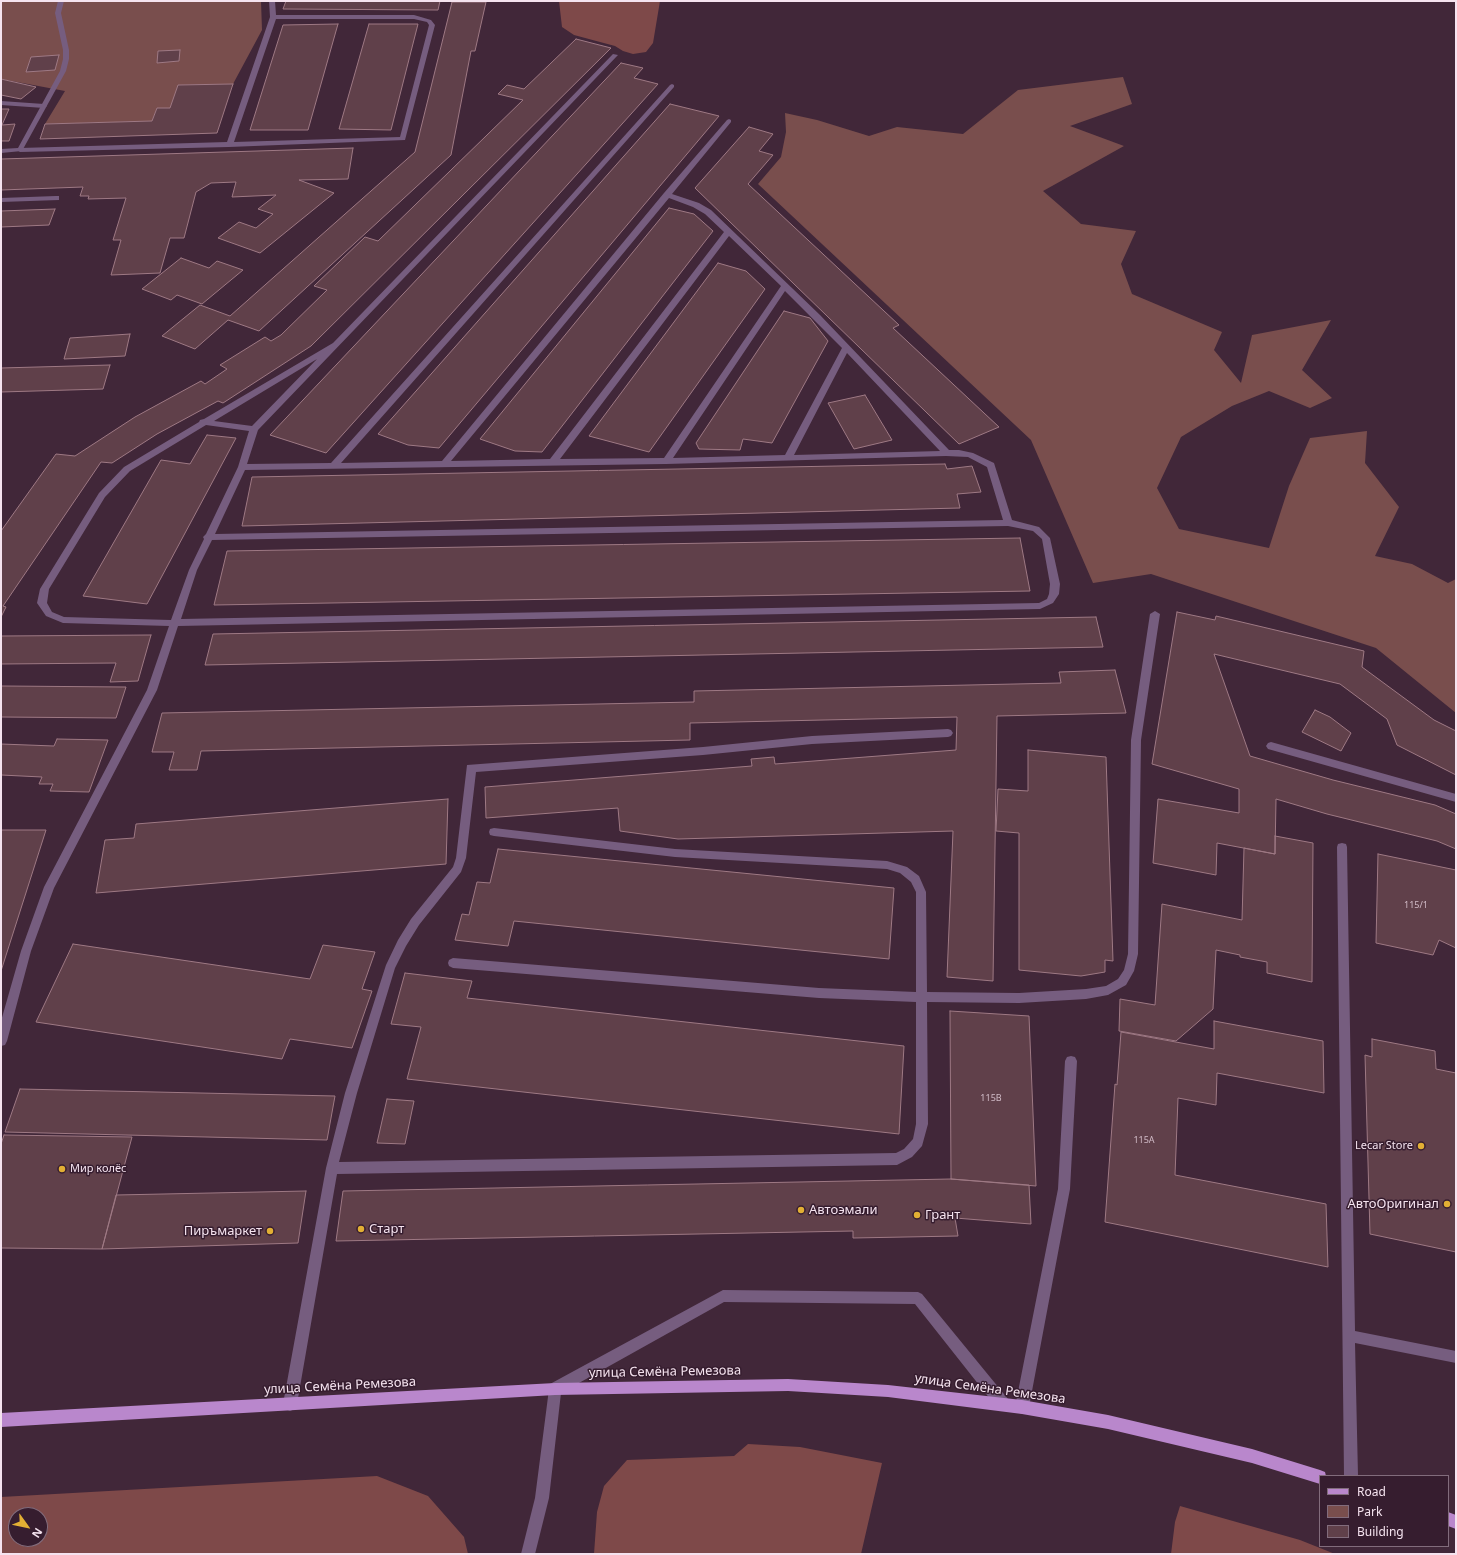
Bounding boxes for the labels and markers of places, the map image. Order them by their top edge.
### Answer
place label: Lecar Store [1355,1139,1413,1153]
marker: Lecar Store [1416,1141,1426,1151]
place label: Мир колёс [70,1162,126,1176]
marker: Мир колёс [57,1164,67,1174]
place label: АвтоОригинал [1347,1196,1439,1212]
marker: АвтоОригинал [1442,1199,1452,1209]
place label: Автоэмали [809,1202,877,1218]
marker: Автоэмали [796,1205,806,1215]
place label: Грант [925,1207,960,1223]
marker: Грант [912,1210,922,1220]
place label: Старт [369,1221,404,1237]
place label: Пиръмаркет [184,1223,262,1239]
marker: Старт [356,1224,366,1234]
marker: Пиръмаркет [265,1226,275,1236]

